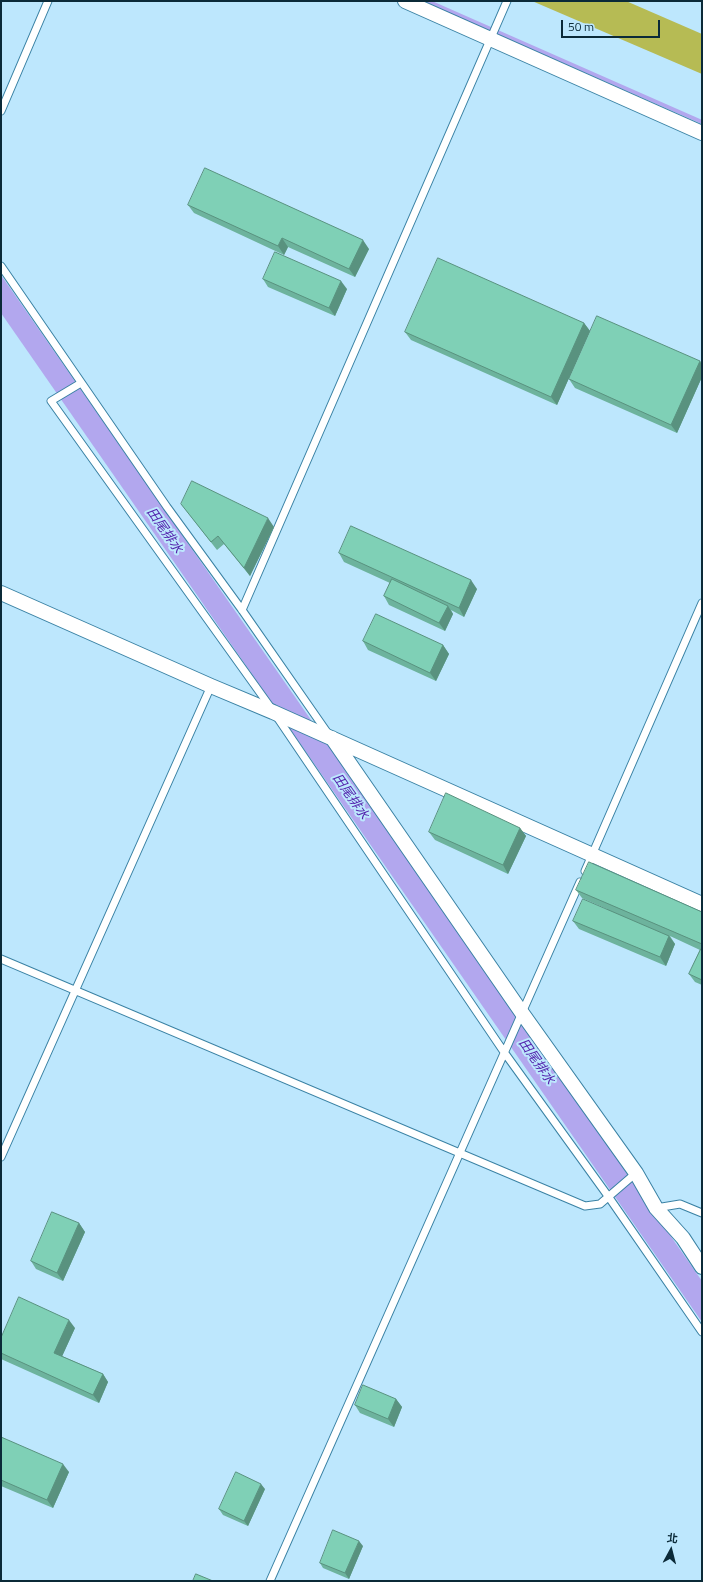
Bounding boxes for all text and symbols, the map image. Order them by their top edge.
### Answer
scale bar [563,12,662,38]
text: 50 m [568,17,594,36]
water label: 田尾排水 [143,505,185,557]
water label: 田尾排水 [329,771,371,823]
water label: 田尾排水 [515,1036,557,1088]
text: 北 [666,1529,679,1547]
north arrow [651,1530,691,1570]

